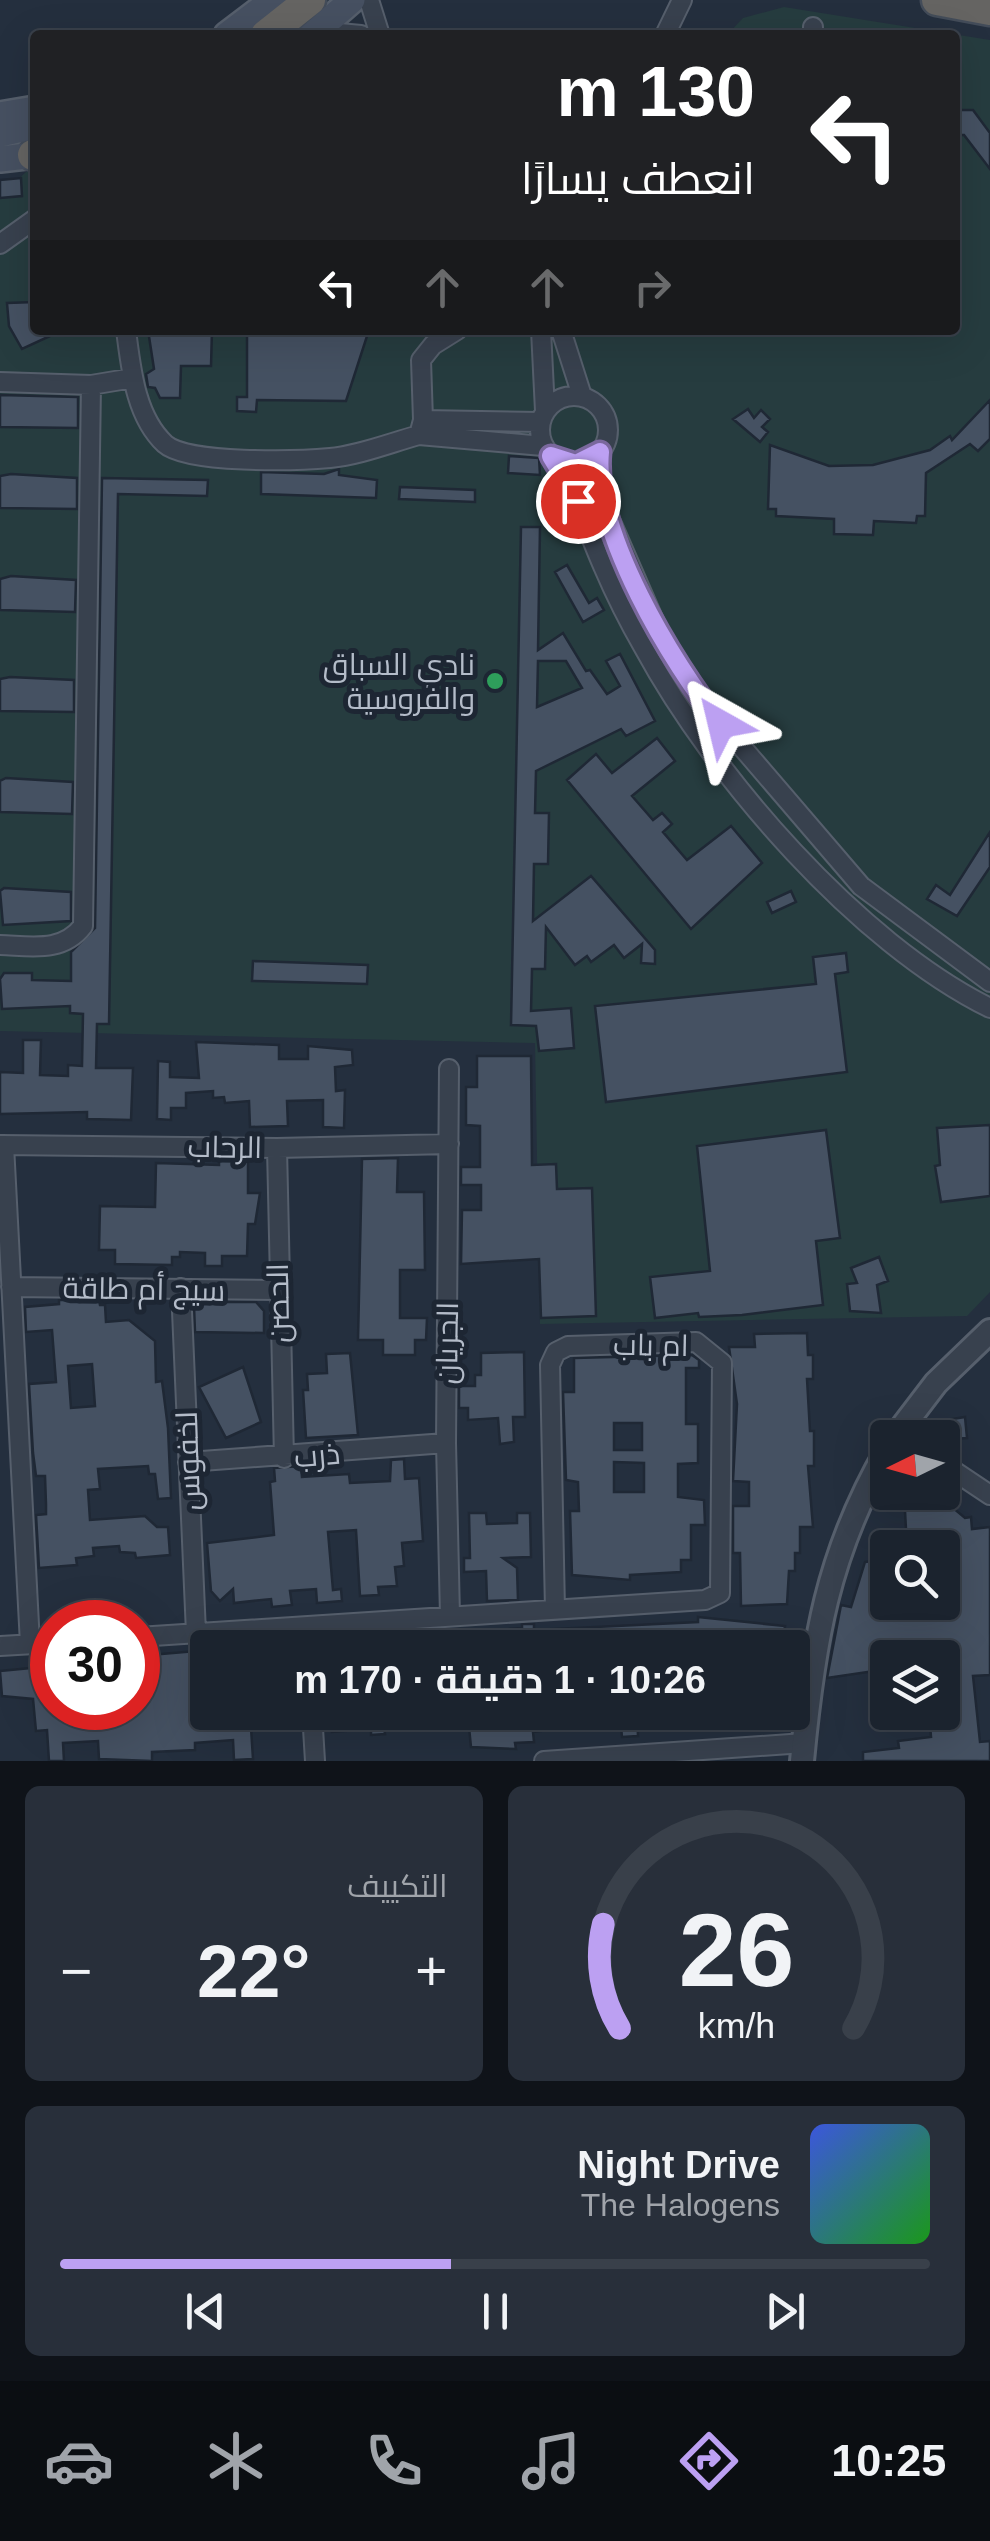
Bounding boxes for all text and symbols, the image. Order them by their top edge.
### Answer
text: 130 m [557,53,755,131]
icon: left [790,70,920,200]
text: انعطف يسارًا [521,153,755,204]
icon: left [310,260,365,315]
icon: ahead [415,260,470,315]
icon: ahead [520,260,575,315]
icon: right [625,260,680,315]
pin [536,459,621,544]
icon: arrive [551,474,606,529]
place label: نادي السباق والفروسية [323,648,475,716]
marker: نادي السباق والفروسية [484,670,506,692]
position arrow [669,672,773,776]
street label: الرحاب [187,1130,263,1165]
street label: الحصن [261,1263,297,1343]
street label: سيج أم طاقة [62,1269,226,1311]
street label: الجريان [430,1301,465,1385]
street label: ام باب [613,1328,689,1366]
street label: لخفوس [170,1411,208,1511]
north arrow [870,1420,960,1510]
map controls [870,1420,960,1730]
street label: ذرب [293,1437,341,1474]
button: search [870,1530,960,1620]
speed limit sign: 30 [30,1600,160,1730]
button: layers [870,1640,960,1730]
text: 10:26 · 1 دقيقة · 170 m [294,1659,706,1701]
text: التكييف [347,1868,448,1904]
text: 26 [678,1892,794,2008]
text: 22° [197,1929,310,2013]
text: − [60,1940,92,2002]
text: + [415,1940,447,2002]
text: km/h [698,2006,775,2046]
text: Night Drive [577,2144,780,2186]
text: The Halogens [581,2187,780,2223]
icon: previous [178,2284,233,2339]
icon: pause [468,2284,523,2339]
icon: next [758,2284,813,2339]
icon: car [44,2426,114,2496]
icon: climate [201,2426,271,2496]
icon: phone [359,2426,429,2496]
icon: music [516,2426,586,2496]
icon: directions [674,2426,744,2496]
text: 10:25 [831,2435,946,2486]

